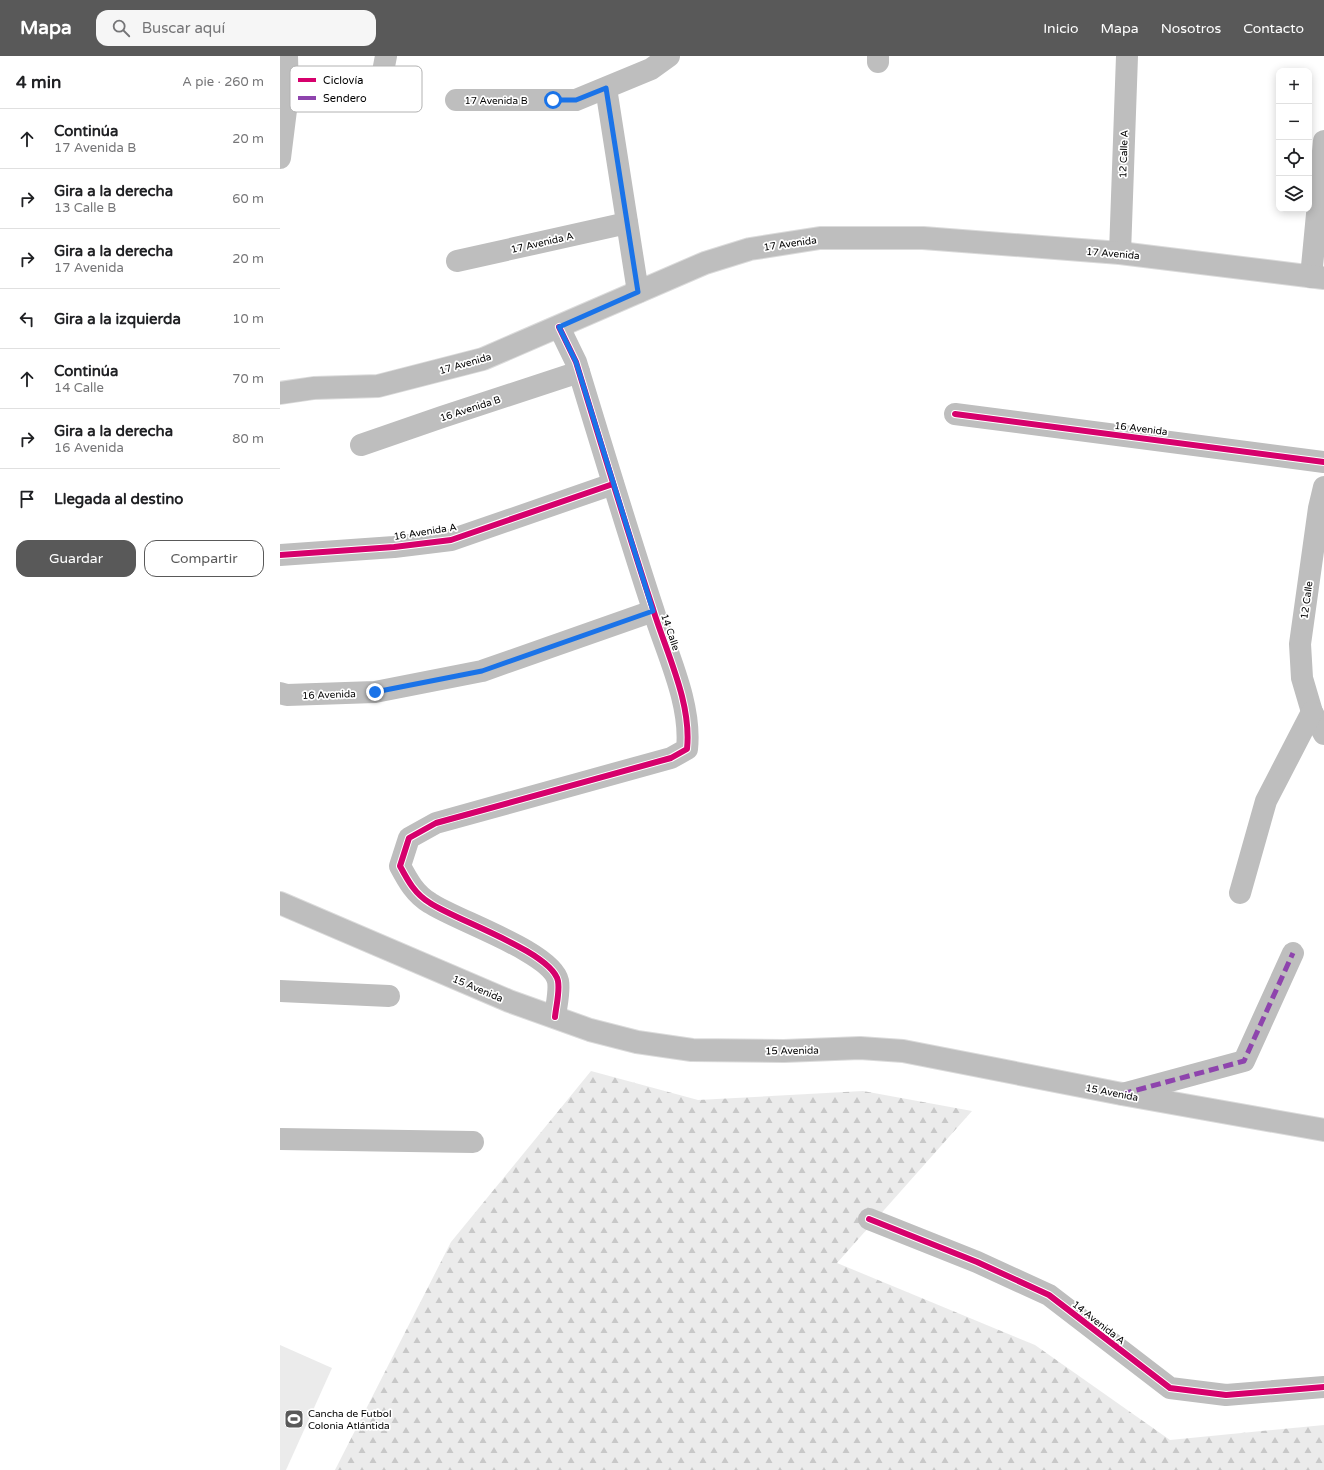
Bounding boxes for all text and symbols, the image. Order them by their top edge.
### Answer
search box [96,10,376,46]
text: Mapa [20,17,72,39]
icon: search [110,17,132,39]
text: Buscar aquí [142,19,225,37]
text: Inicio [1043,20,1079,37]
text: Mapa [1101,20,1139,37]
text: Nosotros [1161,20,1221,37]
text: Contacto [1243,20,1304,37]
legend [290,66,422,112]
map controls [1276,68,1312,212]
button: + [1276,68,1312,104]
text: 4 min [16,72,61,93]
text: A pie · 260 m [182,74,264,90]
text: Ciclovía [323,74,363,87]
route start [544,91,562,109]
text: Sendero [323,92,367,105]
street label: 17 Avenida B [464,95,528,107]
button: − [1276,104,1312,140]
text: Continúa [54,122,118,140]
icon: ahead [16,128,38,150]
street label: 12 Calle A [1117,130,1131,178]
text: 20 m [232,131,264,147]
text: 17 Avenida B [54,140,136,156]
button: locate [1276,140,1312,176]
button: layers [1276,176,1312,212]
text: Gira a la derecha [54,182,173,200]
icon: right [16,188,38,210]
text: 60 m [232,191,264,207]
text: 13 Calle B [54,200,116,216]
street label: 17 Avenida A [510,230,575,256]
street label: 17 Avenida [763,234,818,254]
text: Gira a la derecha [54,242,173,260]
street label: 17 Avenida [1086,246,1140,262]
icon: right [16,248,38,270]
text: 20 m [232,251,264,267]
text: 17 Avenida [54,260,124,276]
icon: left [16,308,38,330]
text: Gira a la izquierda [54,310,181,328]
text: 10 m [232,311,264,327]
street label: 17 Avenida [438,351,493,377]
text: Continúa [54,362,118,380]
icon: ahead [16,368,38,390]
text: 70 m [232,371,264,387]
text: 14 Calle [54,380,104,396]
street label: 16 Avenida B [438,393,502,424]
street label: 16 Avenida [1114,420,1168,438]
text: Gira a la derecha [54,422,173,440]
icon: right [16,428,38,450]
text: 80 m [232,431,264,447]
text: 16 Avenida [54,440,124,456]
icon: arrive [16,488,38,510]
text: Llegada al destino [54,490,183,508]
street label: 16 Avenida A [393,521,458,543]
button: Guardar [16,540,136,577]
button: Compartir [144,540,264,577]
street label: 12 Calle [1298,580,1316,620]
street label: 14 Calle [658,612,682,653]
route end [366,683,384,701]
street label: 16 Avenida [302,688,356,702]
street label: 15 Avenida [451,973,505,1005]
street label: 15 Avenida [765,1045,819,1057]
street label: 15 Avenida [1084,1082,1139,1104]
street label: 14 Avenida A [1070,1298,1127,1347]
sports icon: Cancha de Futbol Colonia Atlántida [283,1408,305,1430]
place label: Cancha de Futbol Colonia Atlántida [308,1408,391,1432]

